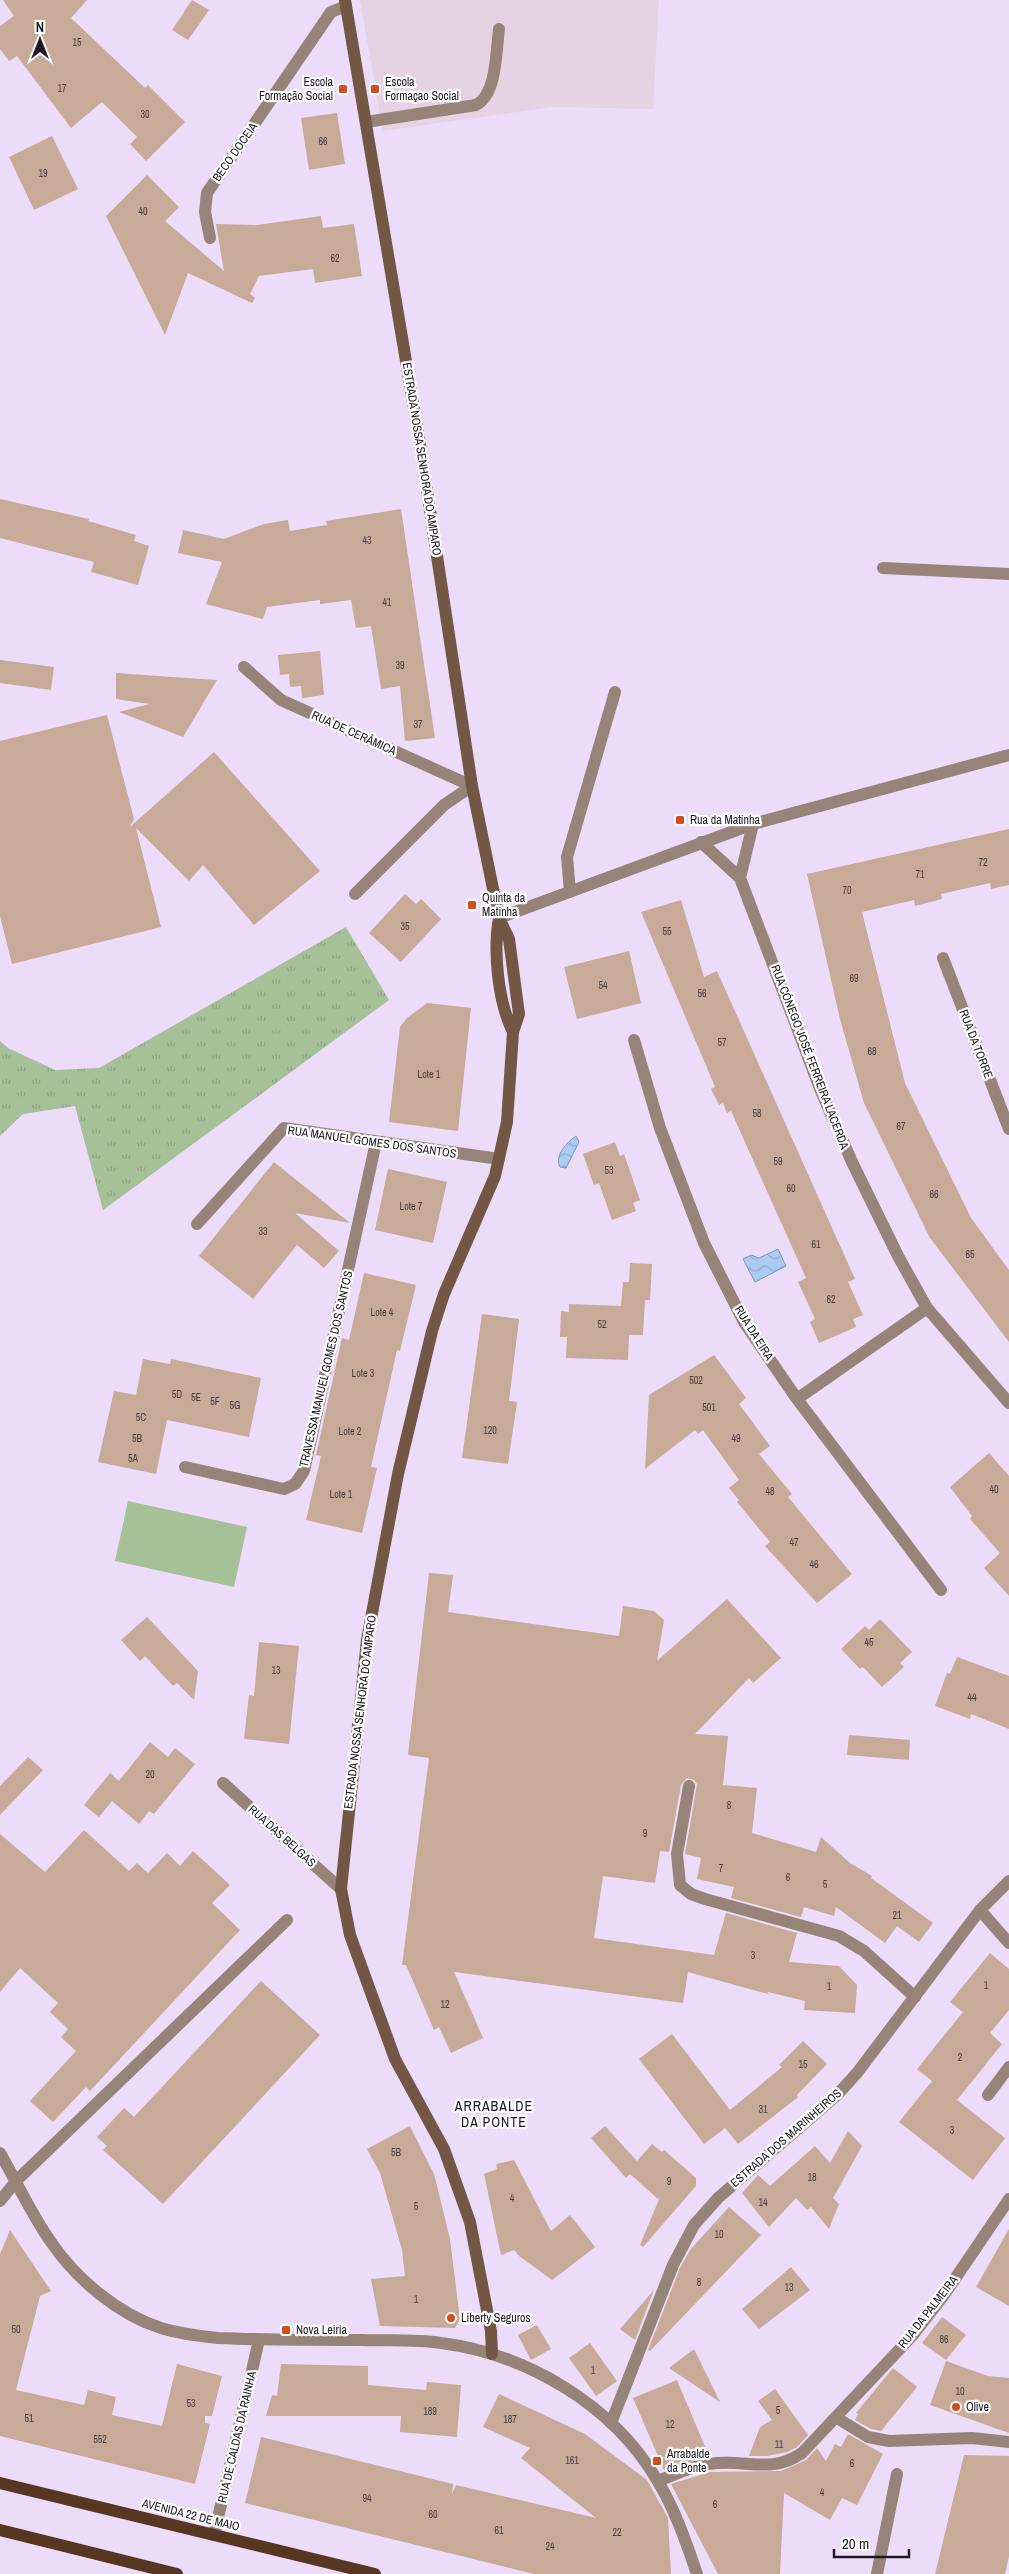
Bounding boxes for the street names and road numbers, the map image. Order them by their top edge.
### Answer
street label: BECO DOCEIA [209,119,261,185]
street label: ESTRADA NOSSA SENHORA DO AMPARO [399,361,445,557]
street label: RUA DE CERÂMICA [309,707,399,759]
street label: RUA CÓNEGO JOSÉ FERREIRA LACERDA [767,962,853,1152]
street label: RUA DA TORRE [955,1007,997,1081]
street label: RUA MANUEL GOMES DOS SANTOS [287,1122,458,1162]
street label: TRAVESSA MANUEL GOMES DOS SANTOS [296,1269,357,1469]
street label: RUA DA EIRA [731,1303,777,1364]
street label: ESTRADA NOSSA SENHORA DO AMPARO [340,1614,380,1810]
street label: RUA DAS BELGAS [245,1802,319,1871]
street label: ESTRADA DOS MARINHEIROS [727,2085,845,2191]
street label: RUA DA PALMEIRA [895,2272,962,2352]
street label: RUA DE CALDAS DA RAINHA [214,2369,260,2504]
street label: AVENIDA 22 DE MAIO [140,2495,242,2535]

